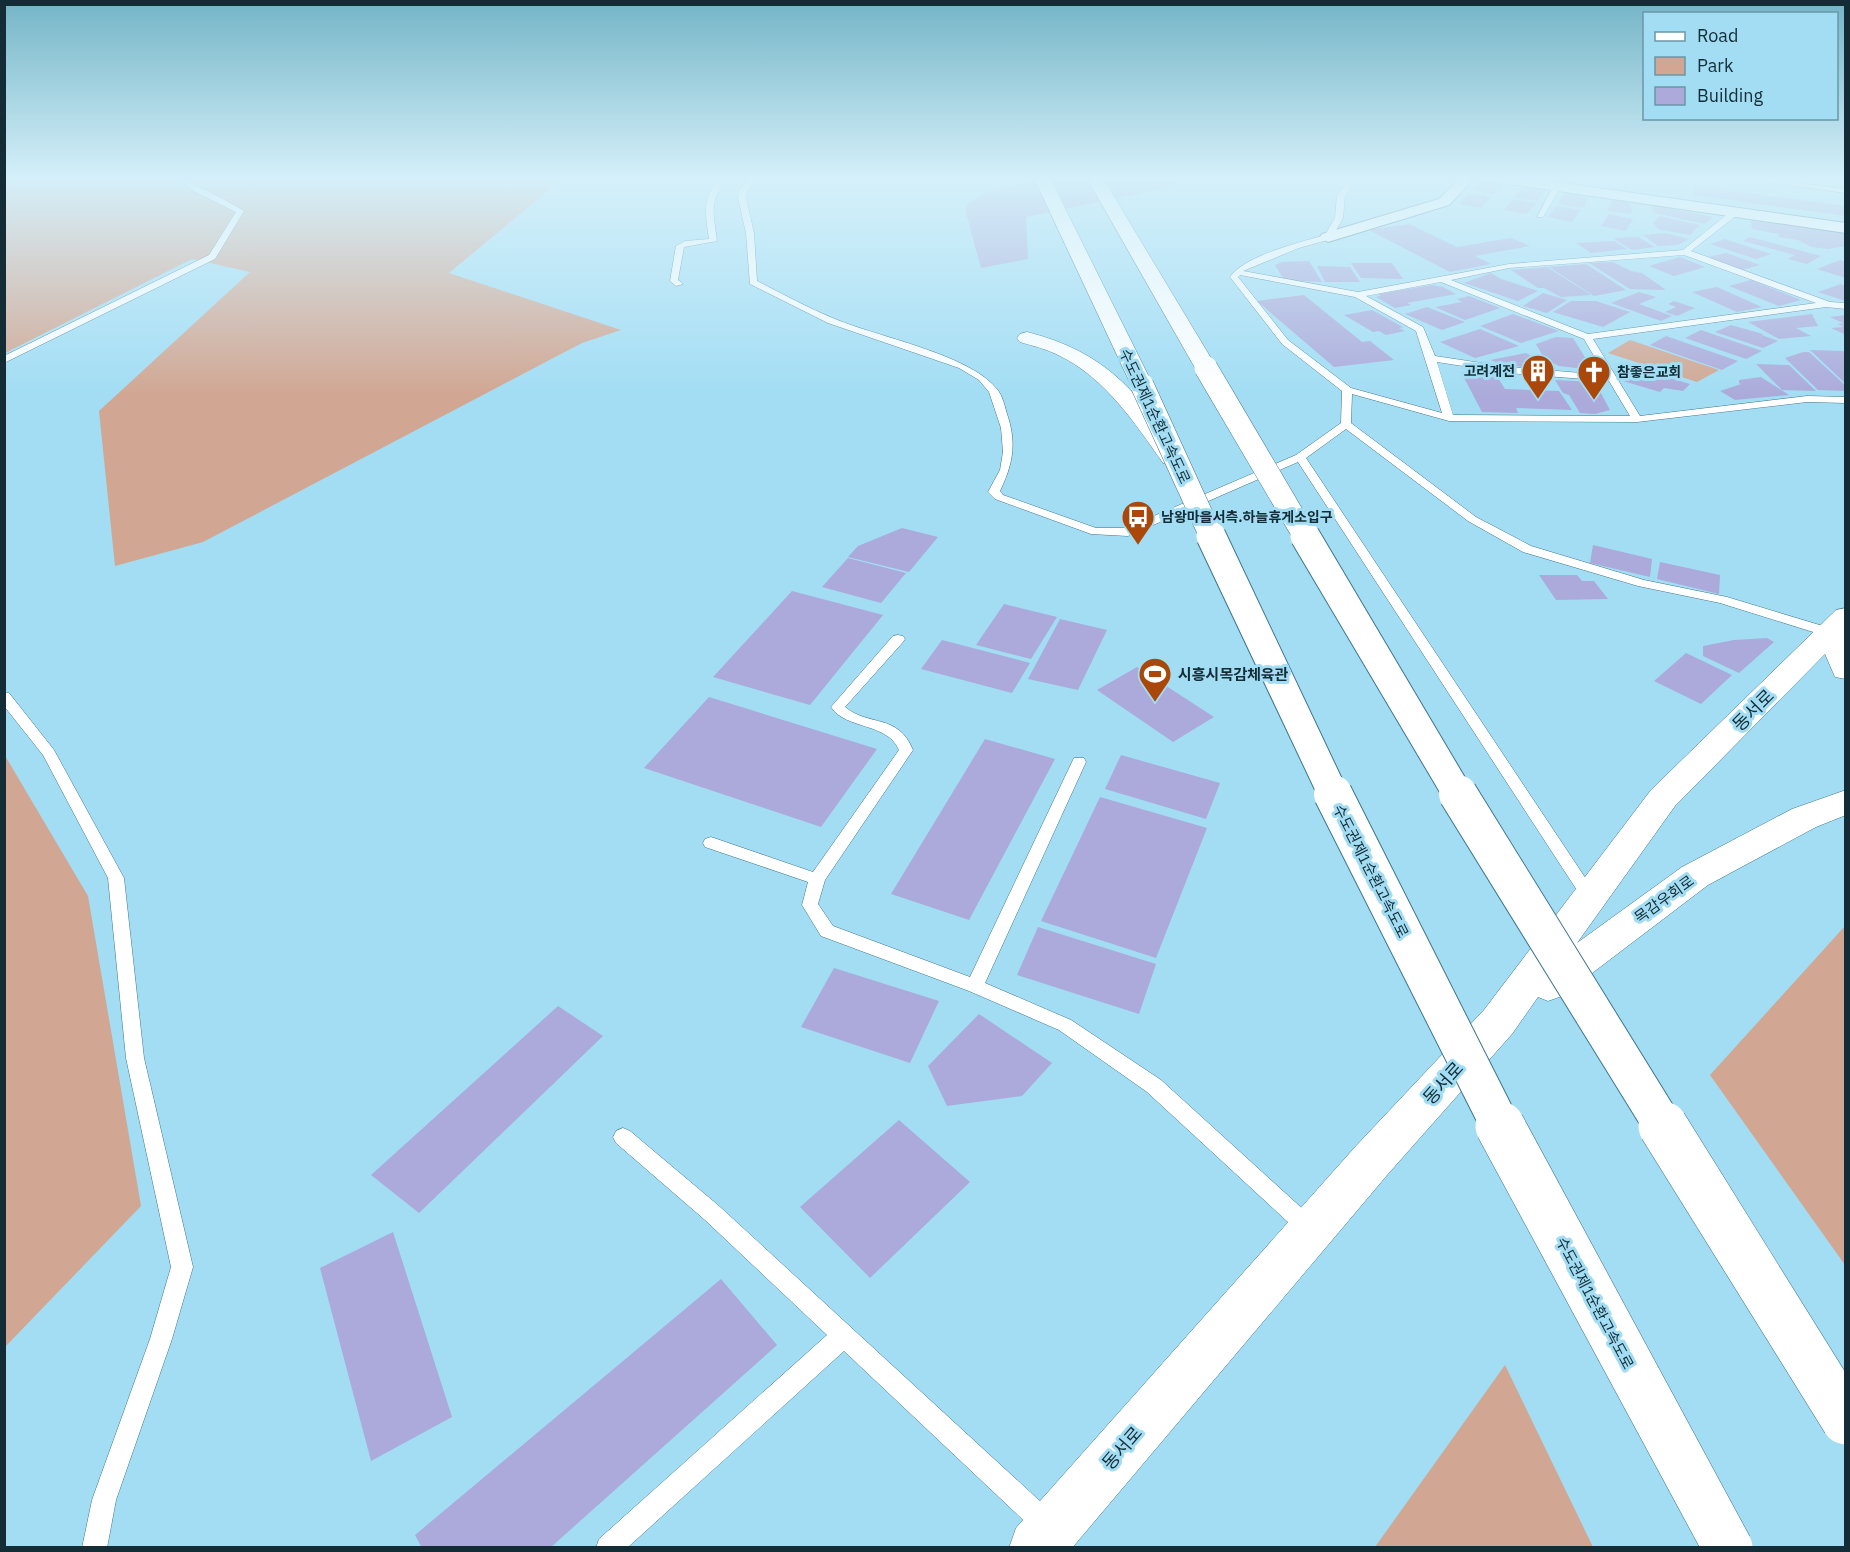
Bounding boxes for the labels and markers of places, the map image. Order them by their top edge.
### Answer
building icon: 고려계전 [1520,353,1556,400]
church icon: 참좋은교회 [1576,354,1612,401]
place label: 고려계전 [1463,362,1515,380]
place label: 참좋은교회 [1617,363,1681,381]
bus stop icon: 남왕마을서측.하늘휴게소입구 [1120,499,1156,546]
place label: 남왕마을서측.하늘휴게소입구 [1161,508,1333,526]
sports icon: 시흥시목감체육관 [1137,656,1173,703]
place label: 시흥시목감체육관 [1178,665,1289,684]

